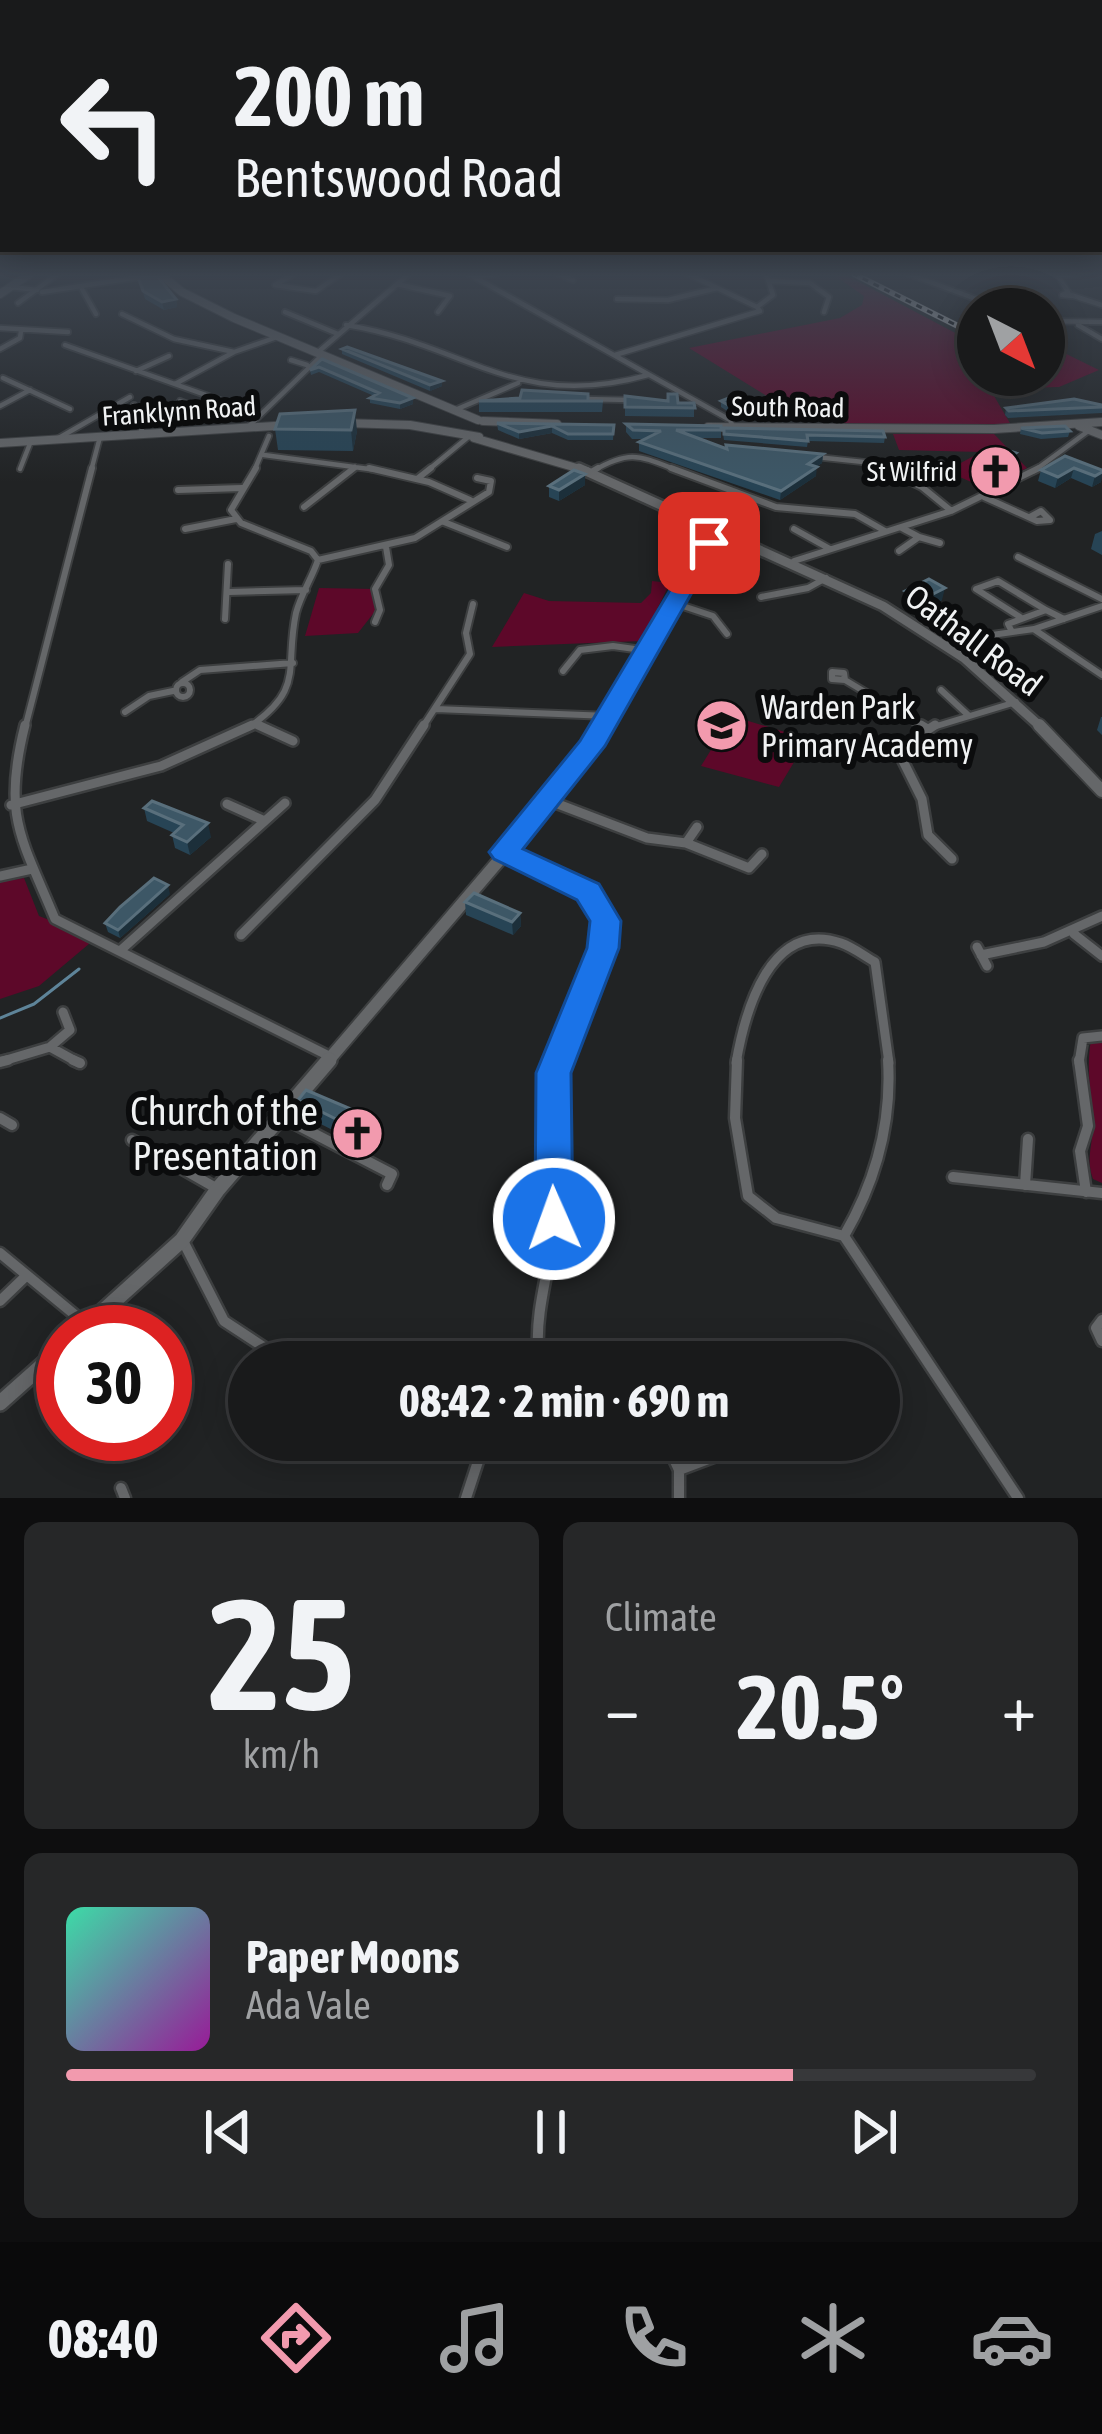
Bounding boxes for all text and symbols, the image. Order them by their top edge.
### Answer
icon: left [36,48,192,204]
text: 200 m [234,48,424,144]
text: Bentswood Road [234,147,563,208]
north arrow [957,288,1065,396]
map controls [957,288,1065,396]
street label: Franklynn Road [101,390,257,432]
street label: South Road [731,391,845,423]
church icon: St Wilfrid [968,443,1024,499]
place label: St Wilfrid [867,456,957,487]
pin [658,492,760,594]
icon: arrive [676,510,742,576]
street label: Oathall Road [898,577,1050,703]
place label: Warden Park Primary Academy [761,688,973,764]
school or university icon: Warden Park Primary Academy [694,698,750,754]
place label: Church of the Presentation [130,1089,318,1178]
church icon: Church of the Presentation [329,1105,385,1161]
position arrow [491,1156,617,1282]
speed limit sign: 30 [36,1305,192,1461]
text: 08:42 · 2 min · 690 m [399,1375,729,1427]
text: 25 [208,1564,355,1743]
text: Climate [605,1595,717,1639]
text: 20.5° [737,1655,904,1758]
text: − [605,1669,639,1745]
text: + [1002,1669,1036,1745]
text: km/h [243,1732,320,1776]
text: Paper Moons [246,1931,459,1983]
text: Ada Vale [246,1983,371,2027]
icon: previous [195,2099,261,2165]
icon: pause [518,2099,584,2165]
icon: next [841,2099,907,2165]
icon: directions [254,2296,338,2380]
icon: music [433,2296,517,2380]
icon: phone [612,2296,696,2380]
icon: climate [791,2296,875,2380]
icon: car [970,2296,1054,2380]
text: 08:40 [48,2308,159,2369]

